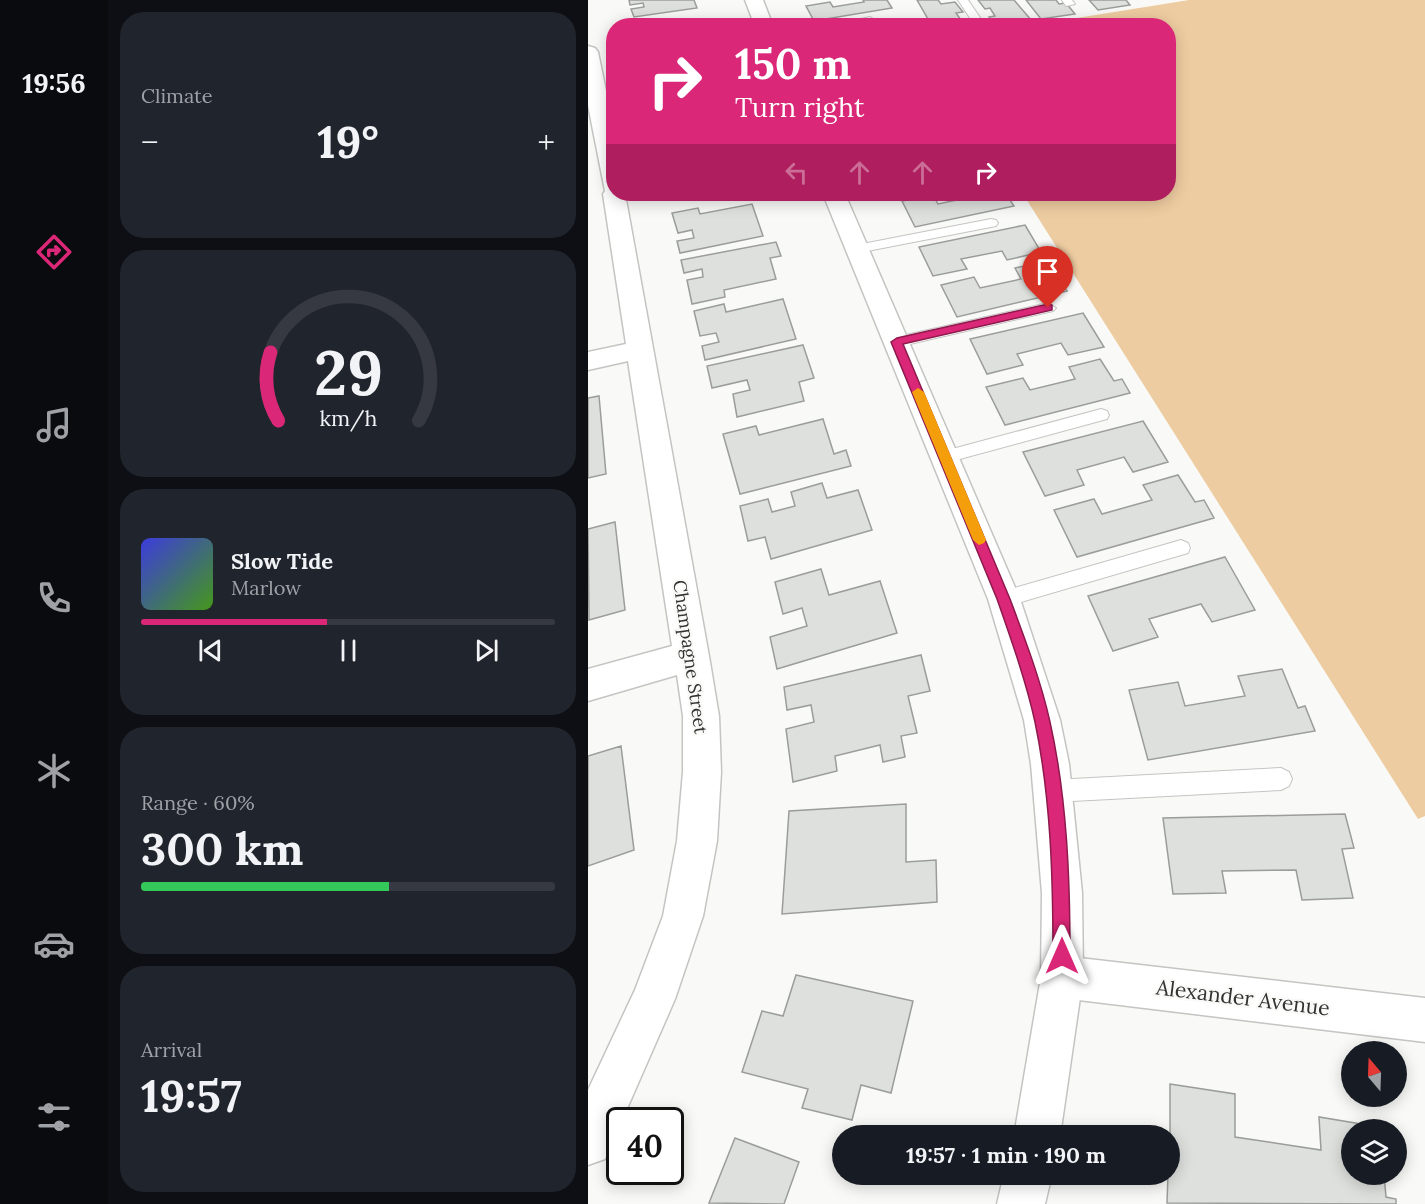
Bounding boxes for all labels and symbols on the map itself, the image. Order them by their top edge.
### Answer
pin [1022,246,1073,308]
street label: Champagne Street [668,578,713,735]
position arrow [1030,924,1094,988]
street label: Alexander Avenue [1154,973,1331,1022]
north arrow [1341,1041,1407,1107]
speed limit sign: 40 [606,1107,684,1185]

